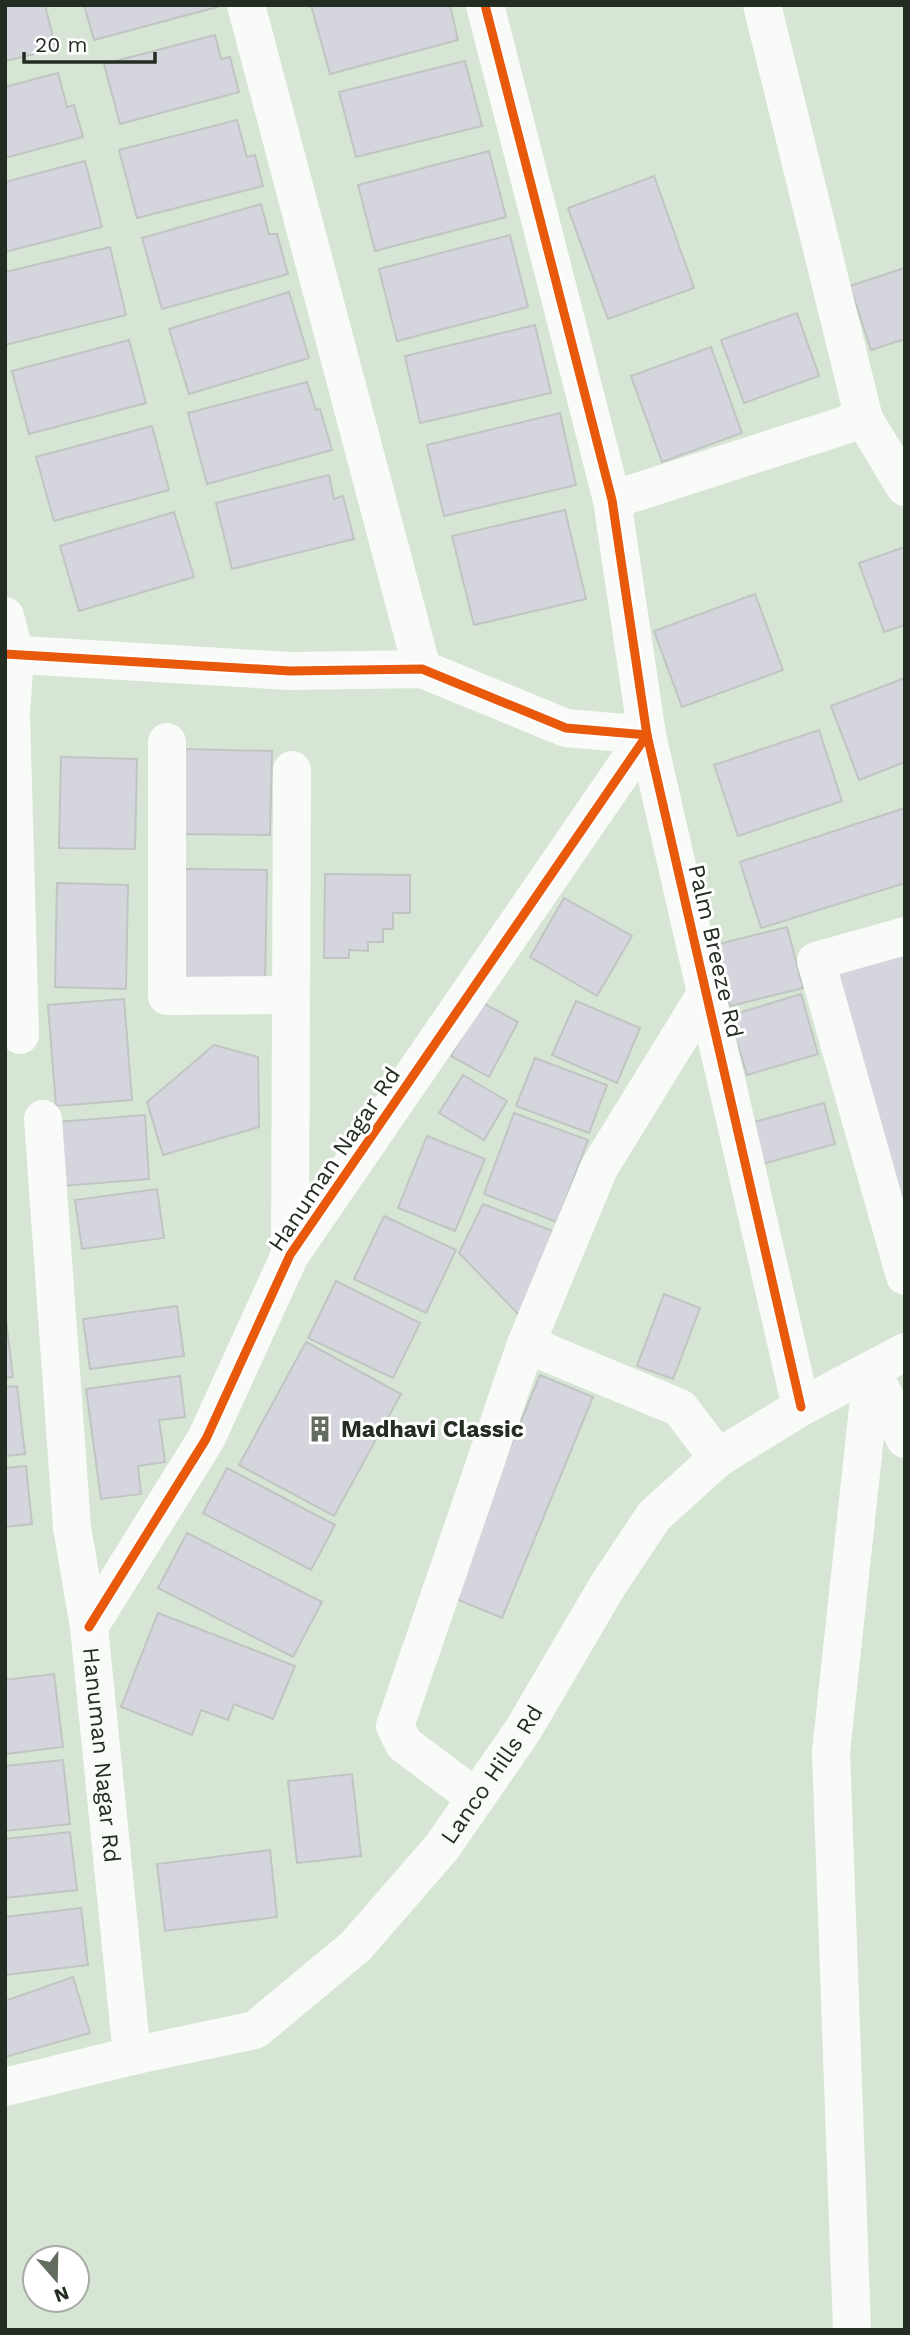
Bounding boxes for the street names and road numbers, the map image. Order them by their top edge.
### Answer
street label: Palm Breeze Rd [682,862,749,1040]
street label: Hanuman Nagar Rd [263,1062,406,1256]
street label: Hanuman Nagar Rd [77,1646,126,1864]
street label: Lanco Hills Rd [435,1700,549,1849]

